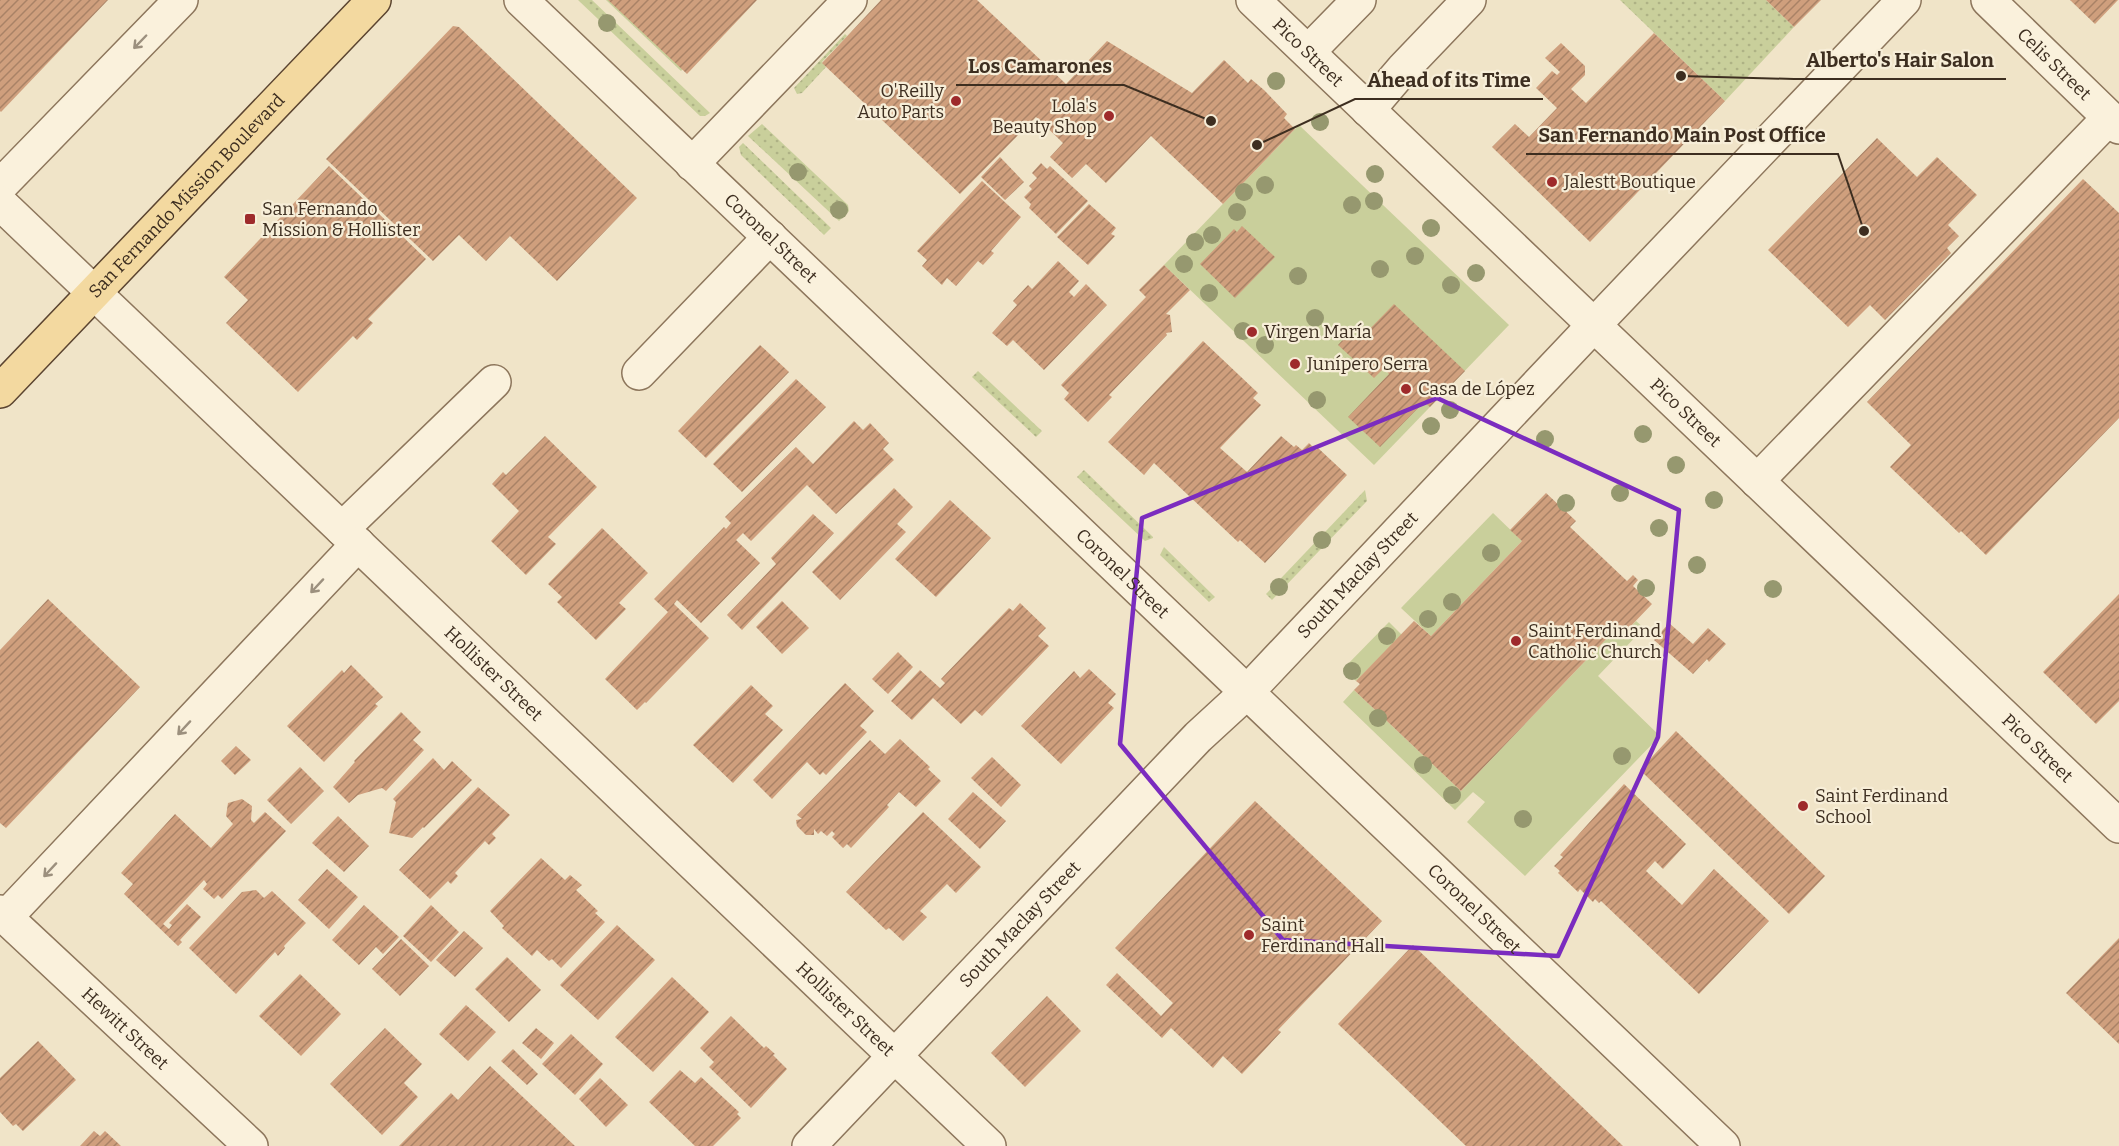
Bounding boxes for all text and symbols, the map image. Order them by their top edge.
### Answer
street label: Pico Street [1268,14,1348,92]
street label: Celis Street [2012,23,2096,105]
one-way arrow [133,34,147,49]
callout: Alberto's Hair Salon [1794,41,2006,79]
callout: Los Camarones [956,47,1124,85]
text: Alberto's Hair Salon [1806,48,1994,72]
text: Los Camarones [968,54,1112,78]
callout: Ahead of its Time [1355,61,1543,99]
text: Ahead of its Time [1367,68,1531,92]
place label: O'Reilly Auto Parts [857,80,944,123]
street label: San Fernando Mission Boulevard [84,89,289,302]
marker: O'Reilly Auto Parts [949,94,963,108]
place label: Lola's Beauty Shop [992,95,1097,138]
marker: Lola's Beauty Shop [1102,109,1116,123]
callout: San Fernando Main Post Office [1526,116,1838,154]
text: San Fernando Main Post Office [1538,123,1826,147]
place label: Jalestt Boutique [1563,171,1696,193]
marker: Jalestt Boutique [1545,175,1559,189]
street label: Coronel Street [720,189,822,288]
place label: San Fernando Mission & Hollister [262,198,420,241]
marker: San Fernando Mission & Hollister [243,212,257,226]
place label: Virgen María [1264,321,1372,343]
marker: Virgen María [1245,325,1259,339]
place label: Junípero Serra [1306,353,1428,375]
marker: Junípero Serra [1288,357,1302,371]
street label: Pico Street [1646,374,1726,452]
place label: Casa de López [1418,378,1535,400]
marker: Casa de López [1399,382,1413,396]
street label: South Maclay Street [1293,507,1423,643]
street label: Coronel Street [1071,524,1174,623]
one-way arrow [310,579,325,594]
place label: Saint Ferdinand Catholic Church [1528,620,1661,663]
street label: Hollister Street [440,622,548,726]
marker: Saint Ferdinand Catholic Church [1509,634,1523,648]
street label: Pico Street [1997,709,2078,787]
one-way arrow [177,721,191,736]
place label: Saint Ferdinand School [1815,785,1948,828]
marker: Saint Ferdinand School [1796,799,1810,813]
street label: South Maclay Street [955,856,1085,992]
street label: Coronel Street [1423,859,1526,959]
one-way arrow [43,863,57,878]
place label: Saint Ferdinand Hall [1261,914,1385,957]
marker: Saint Ferdinand Hall [1242,928,1256,942]
street label: Hollister Street [792,957,899,1061]
street label: Hewitt Street [77,983,173,1075]

